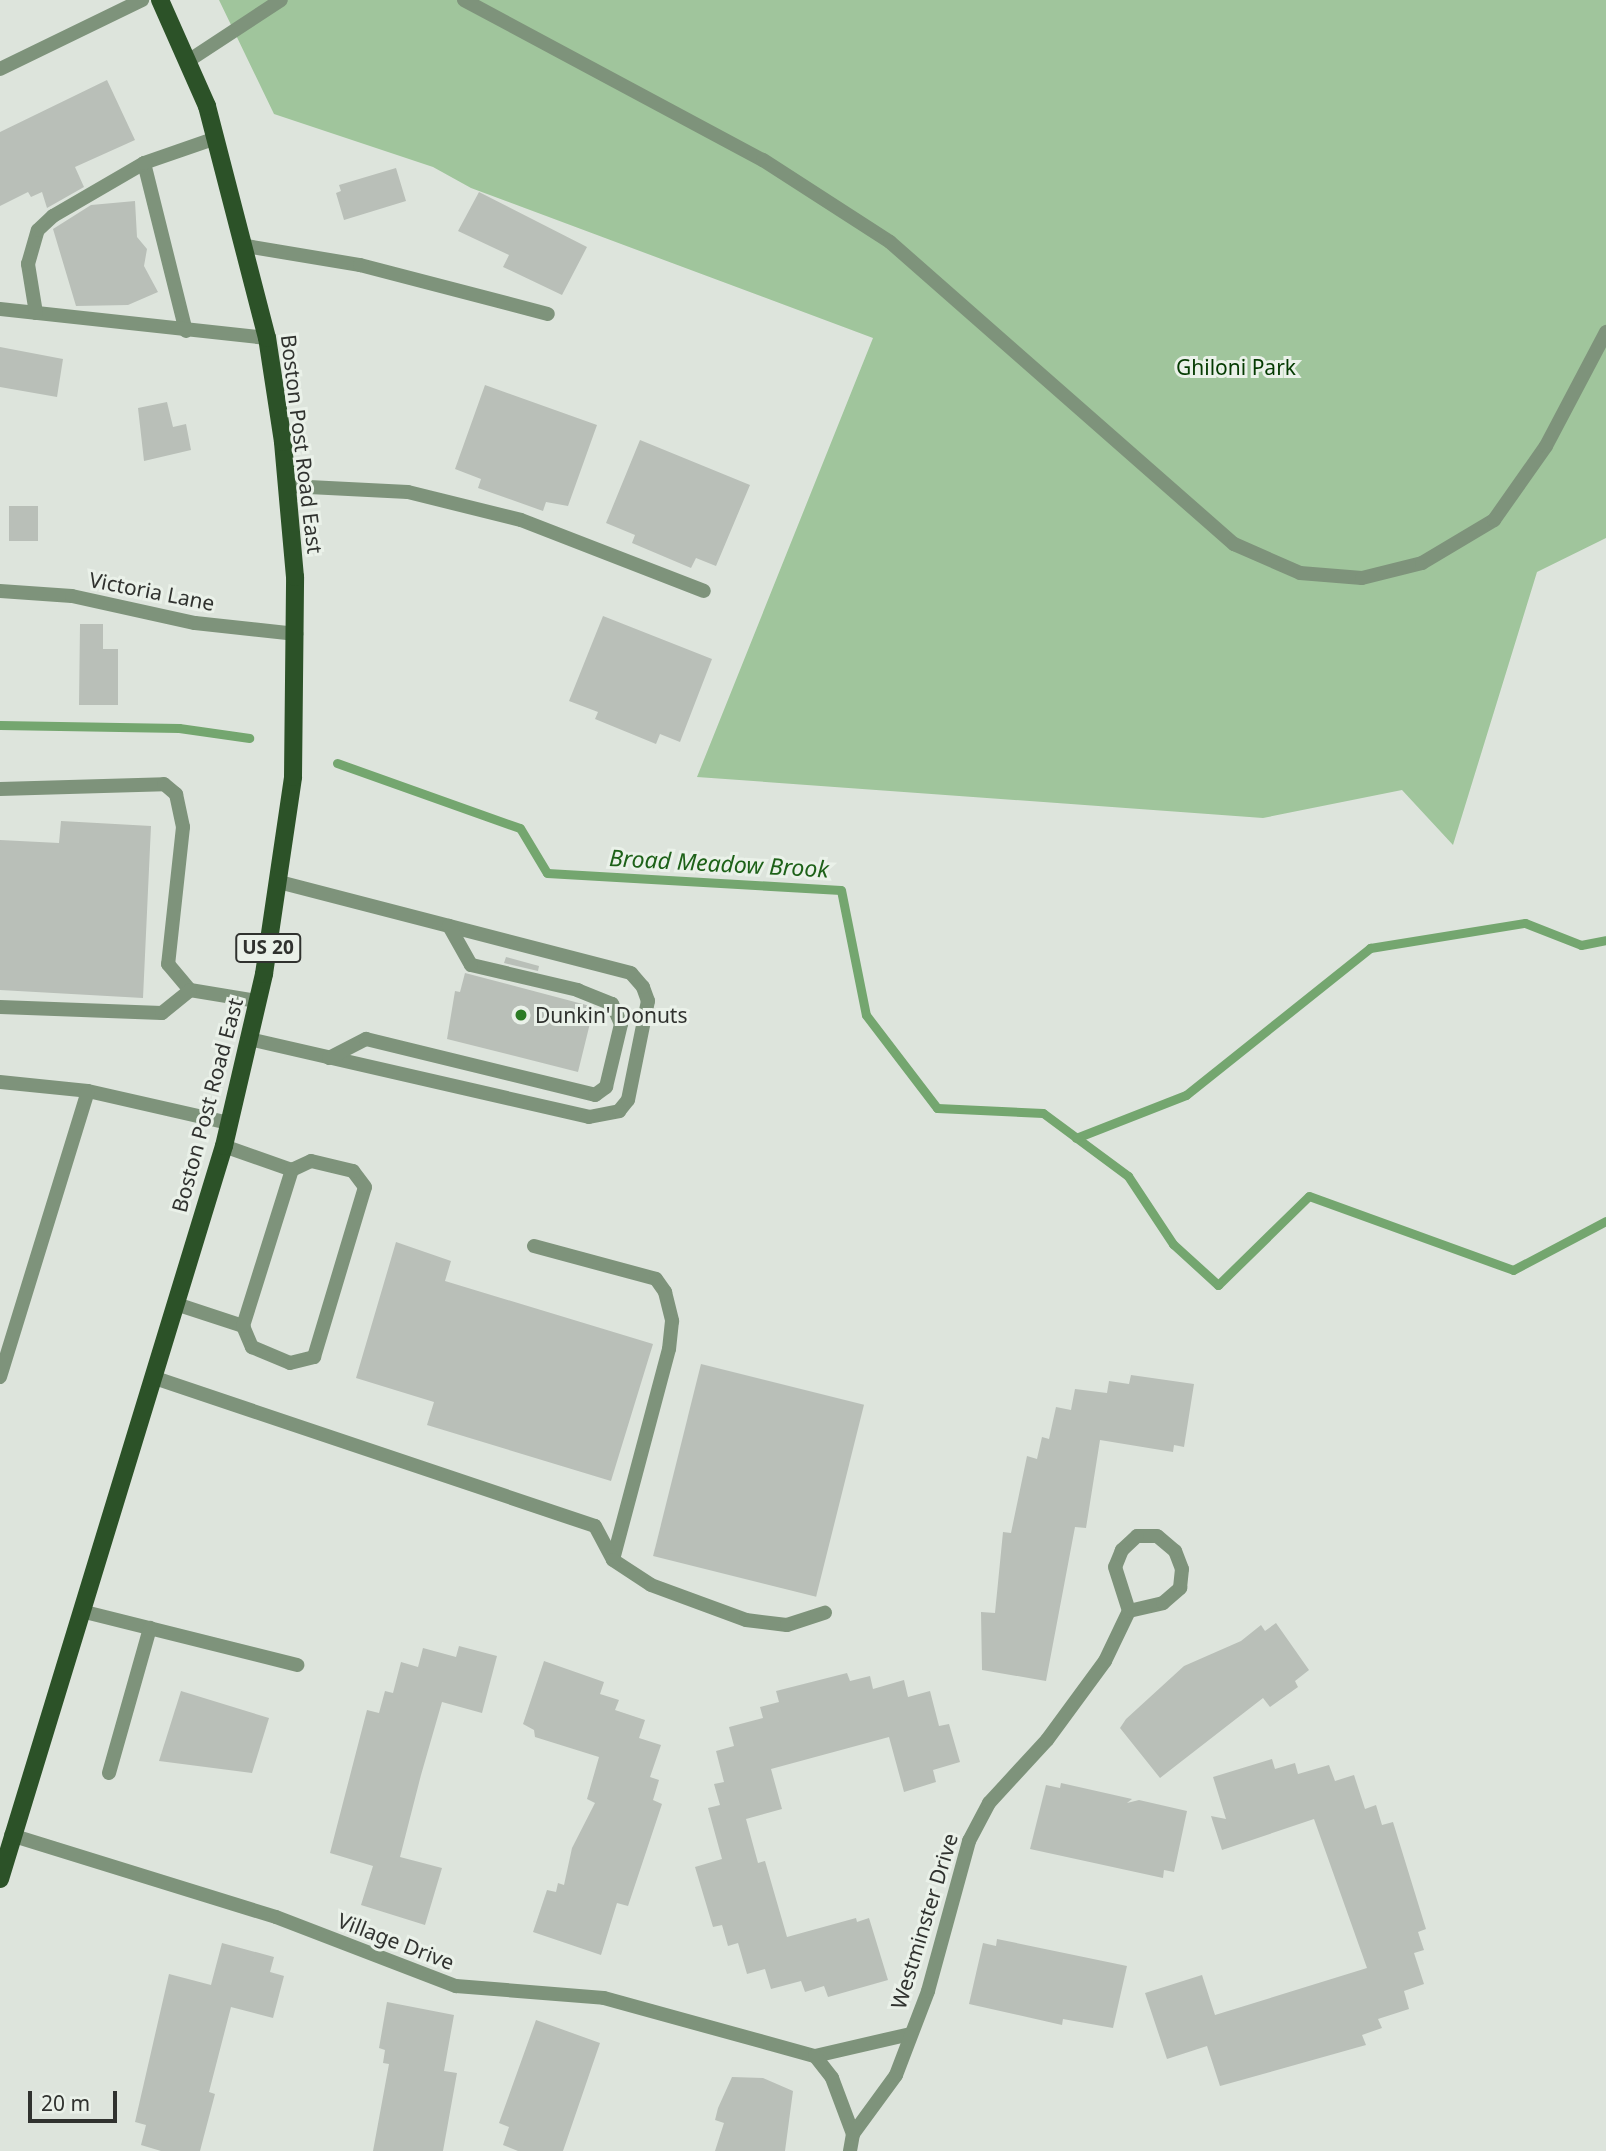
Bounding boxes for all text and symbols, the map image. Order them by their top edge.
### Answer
street label: Boston Post Road East [276,333,328,555]
park label: Ghiloni Park [1176,354,1296,380]
street label: Victoria Lane [87,566,217,616]
water label: Broad Meadow Brook [608,843,830,883]
road number: US 20 [235,932,301,964]
street label: Boston Post Road East [166,995,248,1215]
place label: Dunkin' Donuts [535,1002,688,1028]
marker: Dunkin' Donuts [513,1007,529,1023]
street label: Westminster Drive [885,1830,963,2012]
street label: Village Drive [334,1907,458,1975]
scale bar [32,2078,121,2122]
text: 20 m [41,2089,90,2117]

